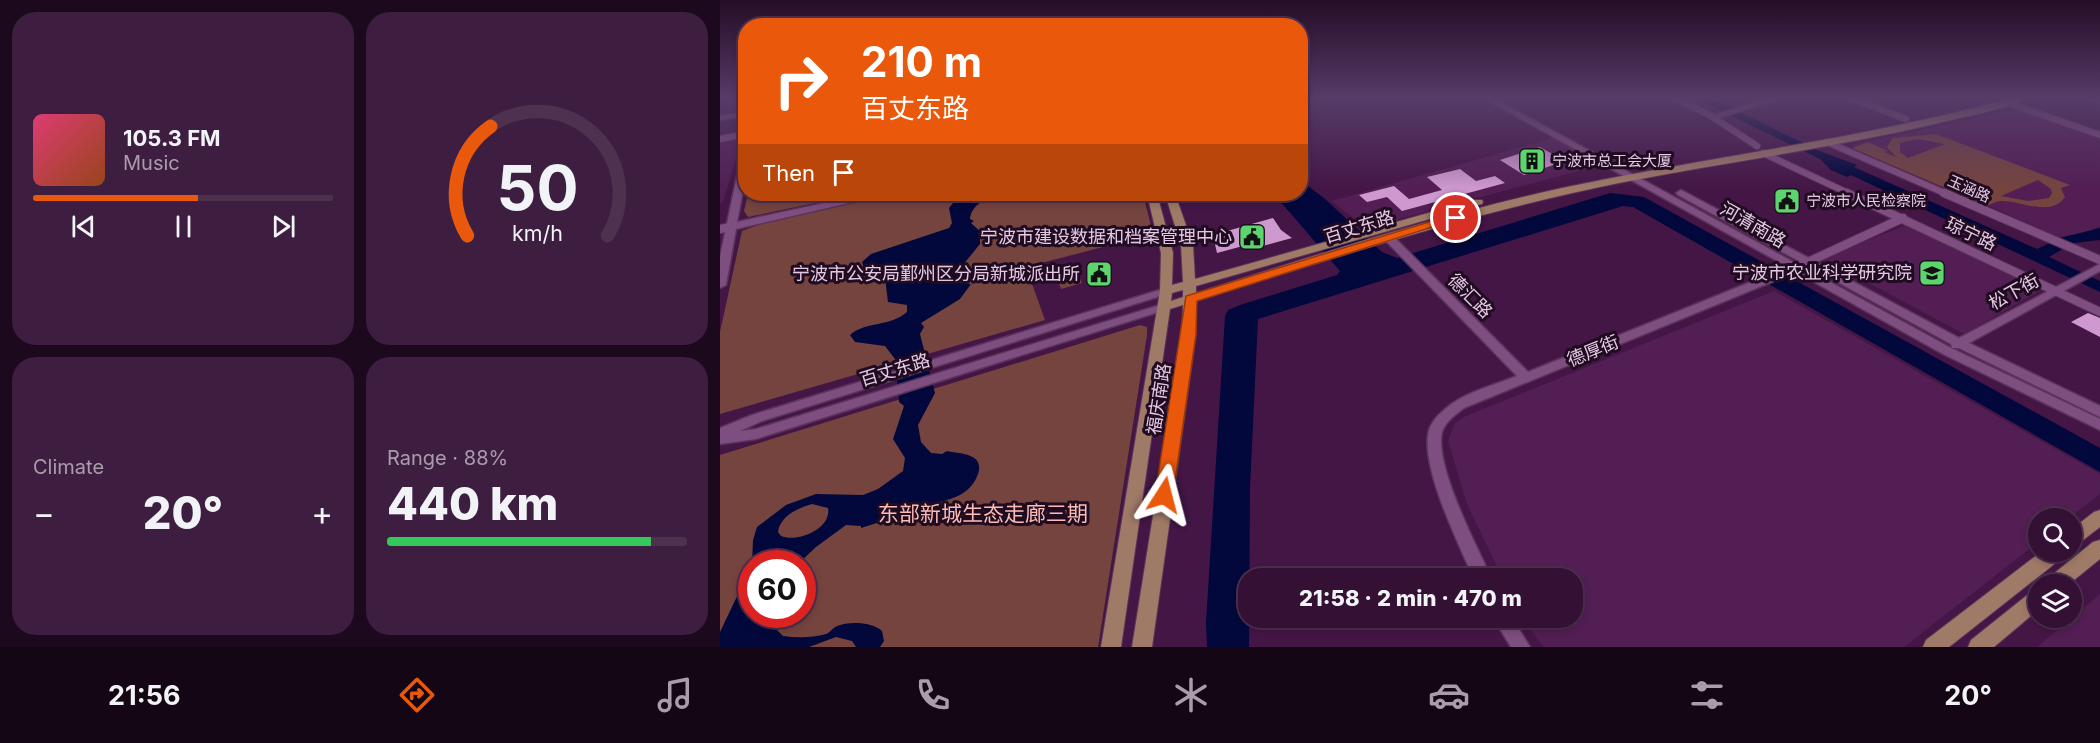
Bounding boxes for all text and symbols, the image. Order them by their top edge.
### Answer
text: 210 m [861,36,982,87]
icon: right [762,42,840,120]
text: 百丈东路 [861,92,969,125]
text: 105.3 FM [123,125,221,151]
building icon: 宁波市总工会大厦 [1517,146,1547,176]
text: 50 [496,150,578,225]
text: Music [123,151,180,175]
place label: 宁波市总工会大厦 [1552,151,1672,170]
icon: arrive [827,156,860,189]
text: Then [762,160,815,186]
street label: 玉涵路 [1945,171,1994,206]
public building icon: 宁波市人民检察院 [1772,186,1802,216]
place label: 宁波市人民检察院 [1806,191,1926,210]
pin [1430,192,1481,243]
street label: 河清南路 [1717,197,1790,252]
icon: arrive [1439,201,1472,234]
street label: 百丈东路 [1321,206,1396,247]
icon: previous [67,210,100,243]
icon: pause [167,210,200,243]
icon: next [267,210,300,243]
street label: 琼宁路 [1942,213,2000,254]
text: km/h [512,220,562,246]
public building icon: 宁波市建设数据和档案管理中心 [1237,222,1267,252]
place label: 宁波市建设数据和档案管理中心 [980,226,1232,247]
school or university icon: 宁波市农业科学研究院 [1917,258,1947,288]
public building icon: 宁波市公安局鄞州区分局新城派出所 [1084,259,1114,289]
place label: 宁波市农业科学研究院 [1732,262,1912,283]
place label: 宁波市公安局鄞州区分局新城派出所 [792,263,1080,284]
street label: 德汇路 [1444,269,1497,322]
street label: 松下街 [1985,269,2042,314]
street label: 德厚街 [1564,331,1622,370]
street label: 百丈东路 [857,349,932,390]
street label: 福庆南路 [1143,362,1175,436]
text: Range · 88% [387,446,508,470]
text: Climate [33,455,104,479]
position arrow [1132,463,1196,527]
text: 440 km [387,476,558,531]
text: 20° [143,485,223,540]
text: − [33,493,55,533]
text: + [311,493,333,533]
park label: 东部新城生态走廊三期 [878,501,1088,526]
map controls [2028,508,2082,628]
button: search [2028,508,2082,562]
speed limit sign: 60 [738,550,816,628]
button: layers [2028,574,2082,628]
text: 21:58 · 2 min · 470 m [1299,585,1522,611]
icon: directions [396,674,438,716]
icon: music [654,674,696,716]
icon: phone [912,674,954,716]
icon: climate [1170,674,1212,716]
icon: car [1428,674,1470,716]
icon: filters [1686,674,1728,716]
text: 21:56 [108,679,180,712]
text: 20° [1944,679,1992,712]

